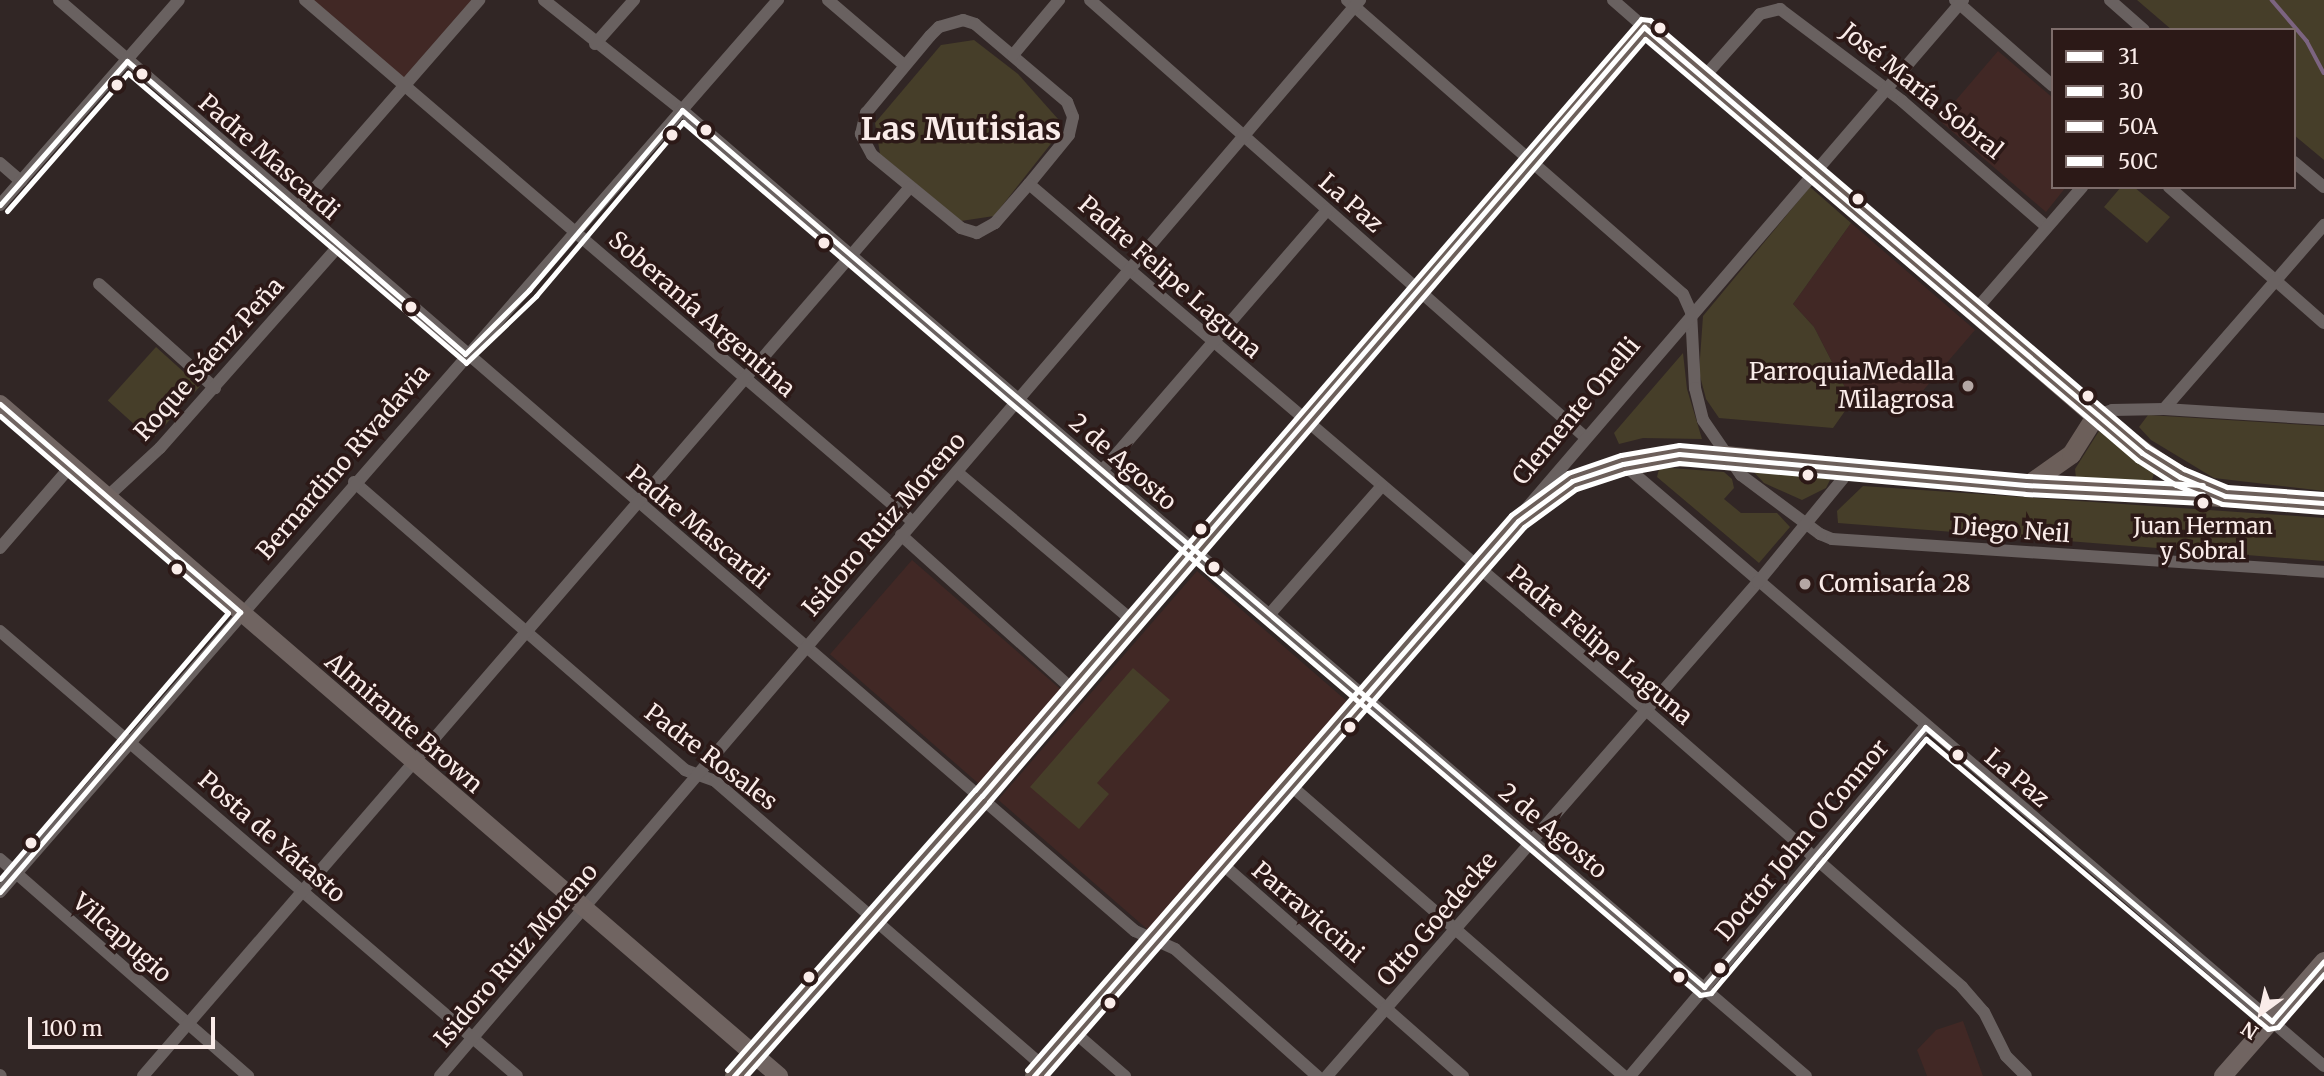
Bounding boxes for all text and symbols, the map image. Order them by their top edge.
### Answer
street label: José María Sobral [1835,17,2009,165]
unlabelled marker [1653,21,1667,35]
legend [2051,28,2296,189]
text: 31 [2118,43,2139,70]
unlabelled marker [135,67,149,81]
unlabelled marker [110,78,124,92]
text: 30 [2118,78,2143,105]
street label: Padre Mascardi [193,88,345,226]
district label: Las Mutisias [861,110,1061,148]
text: 50A [2118,113,2158,140]
unlabelled marker [699,123,713,137]
unlabelled marker [665,128,679,142]
text: 50C [2118,148,2158,175]
street label: La Paz [1313,167,1389,239]
street label: Padre Felipe Laguna [1073,190,1267,364]
unlabelled marker [1851,192,1865,206]
street label: Soberanía Argentina [603,225,801,403]
unlabelled marker [817,236,831,250]
street label: Roque Sáenz Peña [128,271,290,447]
unlabelled marker [404,300,418,314]
street label: Clemente Onelli [1506,332,1646,490]
place label: ParroquiaMedalla Milagrosa [1749,358,1954,414]
street label: Bernardino Rivadavia [250,359,436,565]
marker: ParroquiaMedalla Milagrosa [1960,378,1976,394]
unlabelled marker [2081,389,2095,403]
street label: 2 de Agosto [1064,408,1182,516]
street label: Isidoro Ruiz Moreno [796,426,972,622]
street label: Padre Mascardi [621,459,775,595]
unlabelled marker [1801,468,1815,482]
marker: Juan Herman y Sobral [2196,496,2210,510]
street label: Diego Neil [1951,512,2071,548]
place label: Juan Herman y Sobral [2133,513,2273,564]
unlabelled marker [1194,522,1208,536]
street label: Padre Felipe Laguna [1502,559,1698,731]
unlabelled marker [1207,560,1221,574]
unlabelled marker [170,562,184,576]
place label: Comisaría 28 [1819,570,1970,598]
marker: Comisaría 28 [1797,576,1813,592]
street label: Almirante Brown [319,647,489,799]
street label: Padre Rosales [639,698,783,816]
unlabelled marker [1343,720,1357,734]
street label: Doctor John O'Connor [1710,734,1894,946]
street label: La Paz [1979,743,2055,813]
unlabelled marker [1951,748,1965,762]
street label: Posta de Yatasto [193,765,351,909]
street label: 2 de Agosto [1493,777,1613,885]
unlabelled marker [24,836,38,850]
street label: Otto Goedecke [1371,846,1503,992]
street label: Parraviccini [1246,856,1370,968]
street label: Isidoro Ruiz Moreno [428,857,604,1053]
street label: Vilcapugio [67,887,177,989]
unlabelled marker [1713,961,1727,975]
unlabelled marker [802,970,816,984]
unlabelled marker [1672,970,1686,984]
north arrow [2226,978,2296,1048]
unlabelled marker [1103,996,1117,1010]
scale bar [32,1002,219,1046]
text: 100 m [41,1015,103,1042]
text: N [2237,1016,2262,1045]

